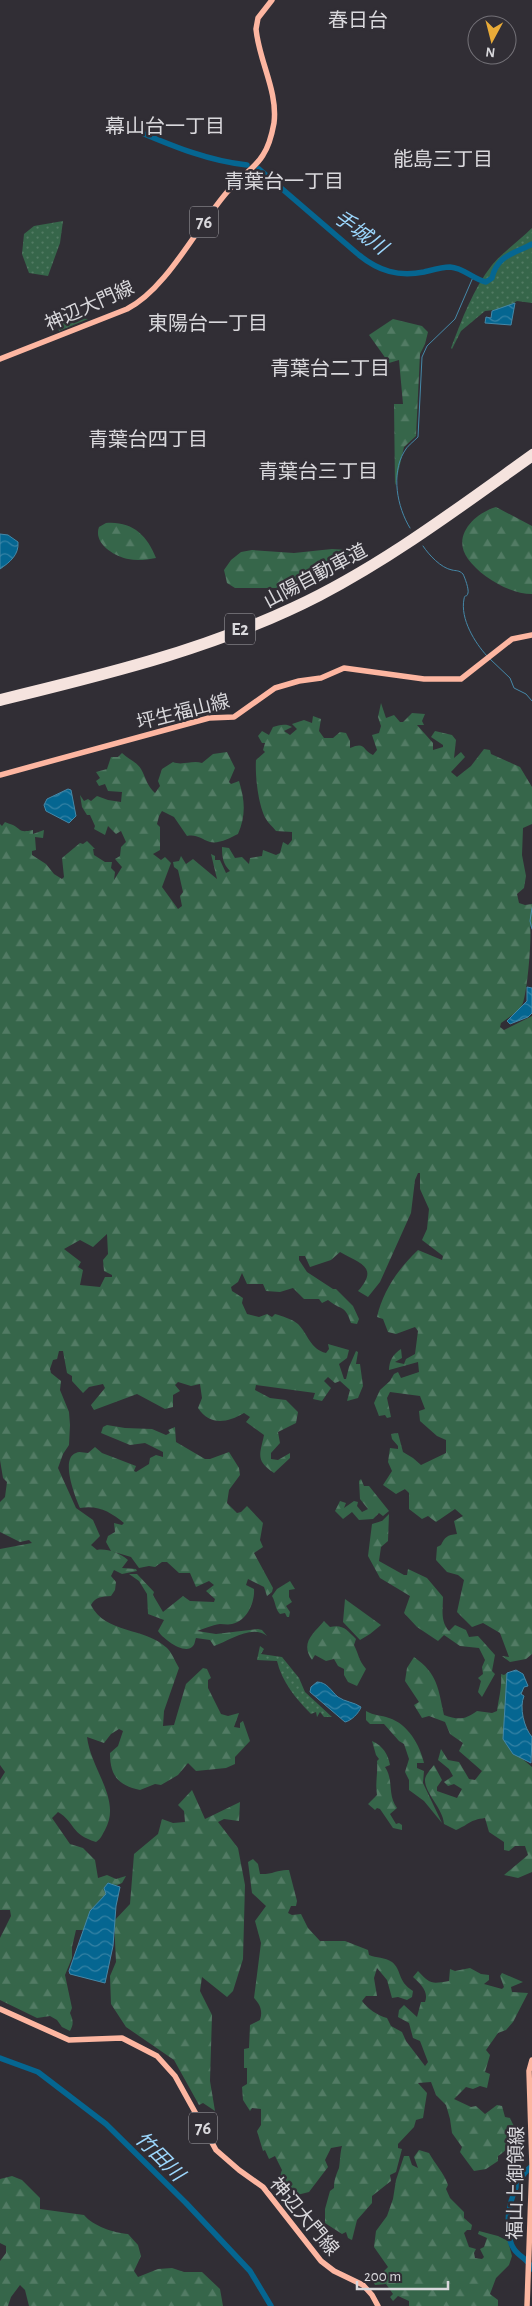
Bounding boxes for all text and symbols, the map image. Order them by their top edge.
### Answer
district label: 春日台 [328,10,388,31]
north arrow [467,15,517,65]
text: N [485,44,496,59]
district label: 幕山台一丁目 [105,116,225,137]
district label: 能島三丁目 [393,148,493,170]
district label: 青葉台一丁目 [224,171,344,192]
road number: 76 [190,206,218,238]
water label: 手城川 [330,206,393,260]
street label: 神辺大門線 [42,277,137,334]
district label: 東陽台一丁目 [148,313,268,334]
district label: 青葉台二丁目 [270,358,390,379]
district label: 青葉台四丁目 [88,429,208,450]
district label: 青葉台三丁目 [258,461,378,482]
street label: 山陽自動車道 [260,540,370,611]
road number: E2 [225,614,255,644]
street label: 坪生福山線 [135,691,232,733]
road number: 76 [189,2112,217,2144]
street label: 福山上御領線 [504,2126,527,2240]
water label: 竹田川 [131,2128,190,2186]
street label: 神辺大門線 [266,2173,343,2259]
scale bar [357,2258,448,2290]
text: 200 m [364,2269,401,2284]

